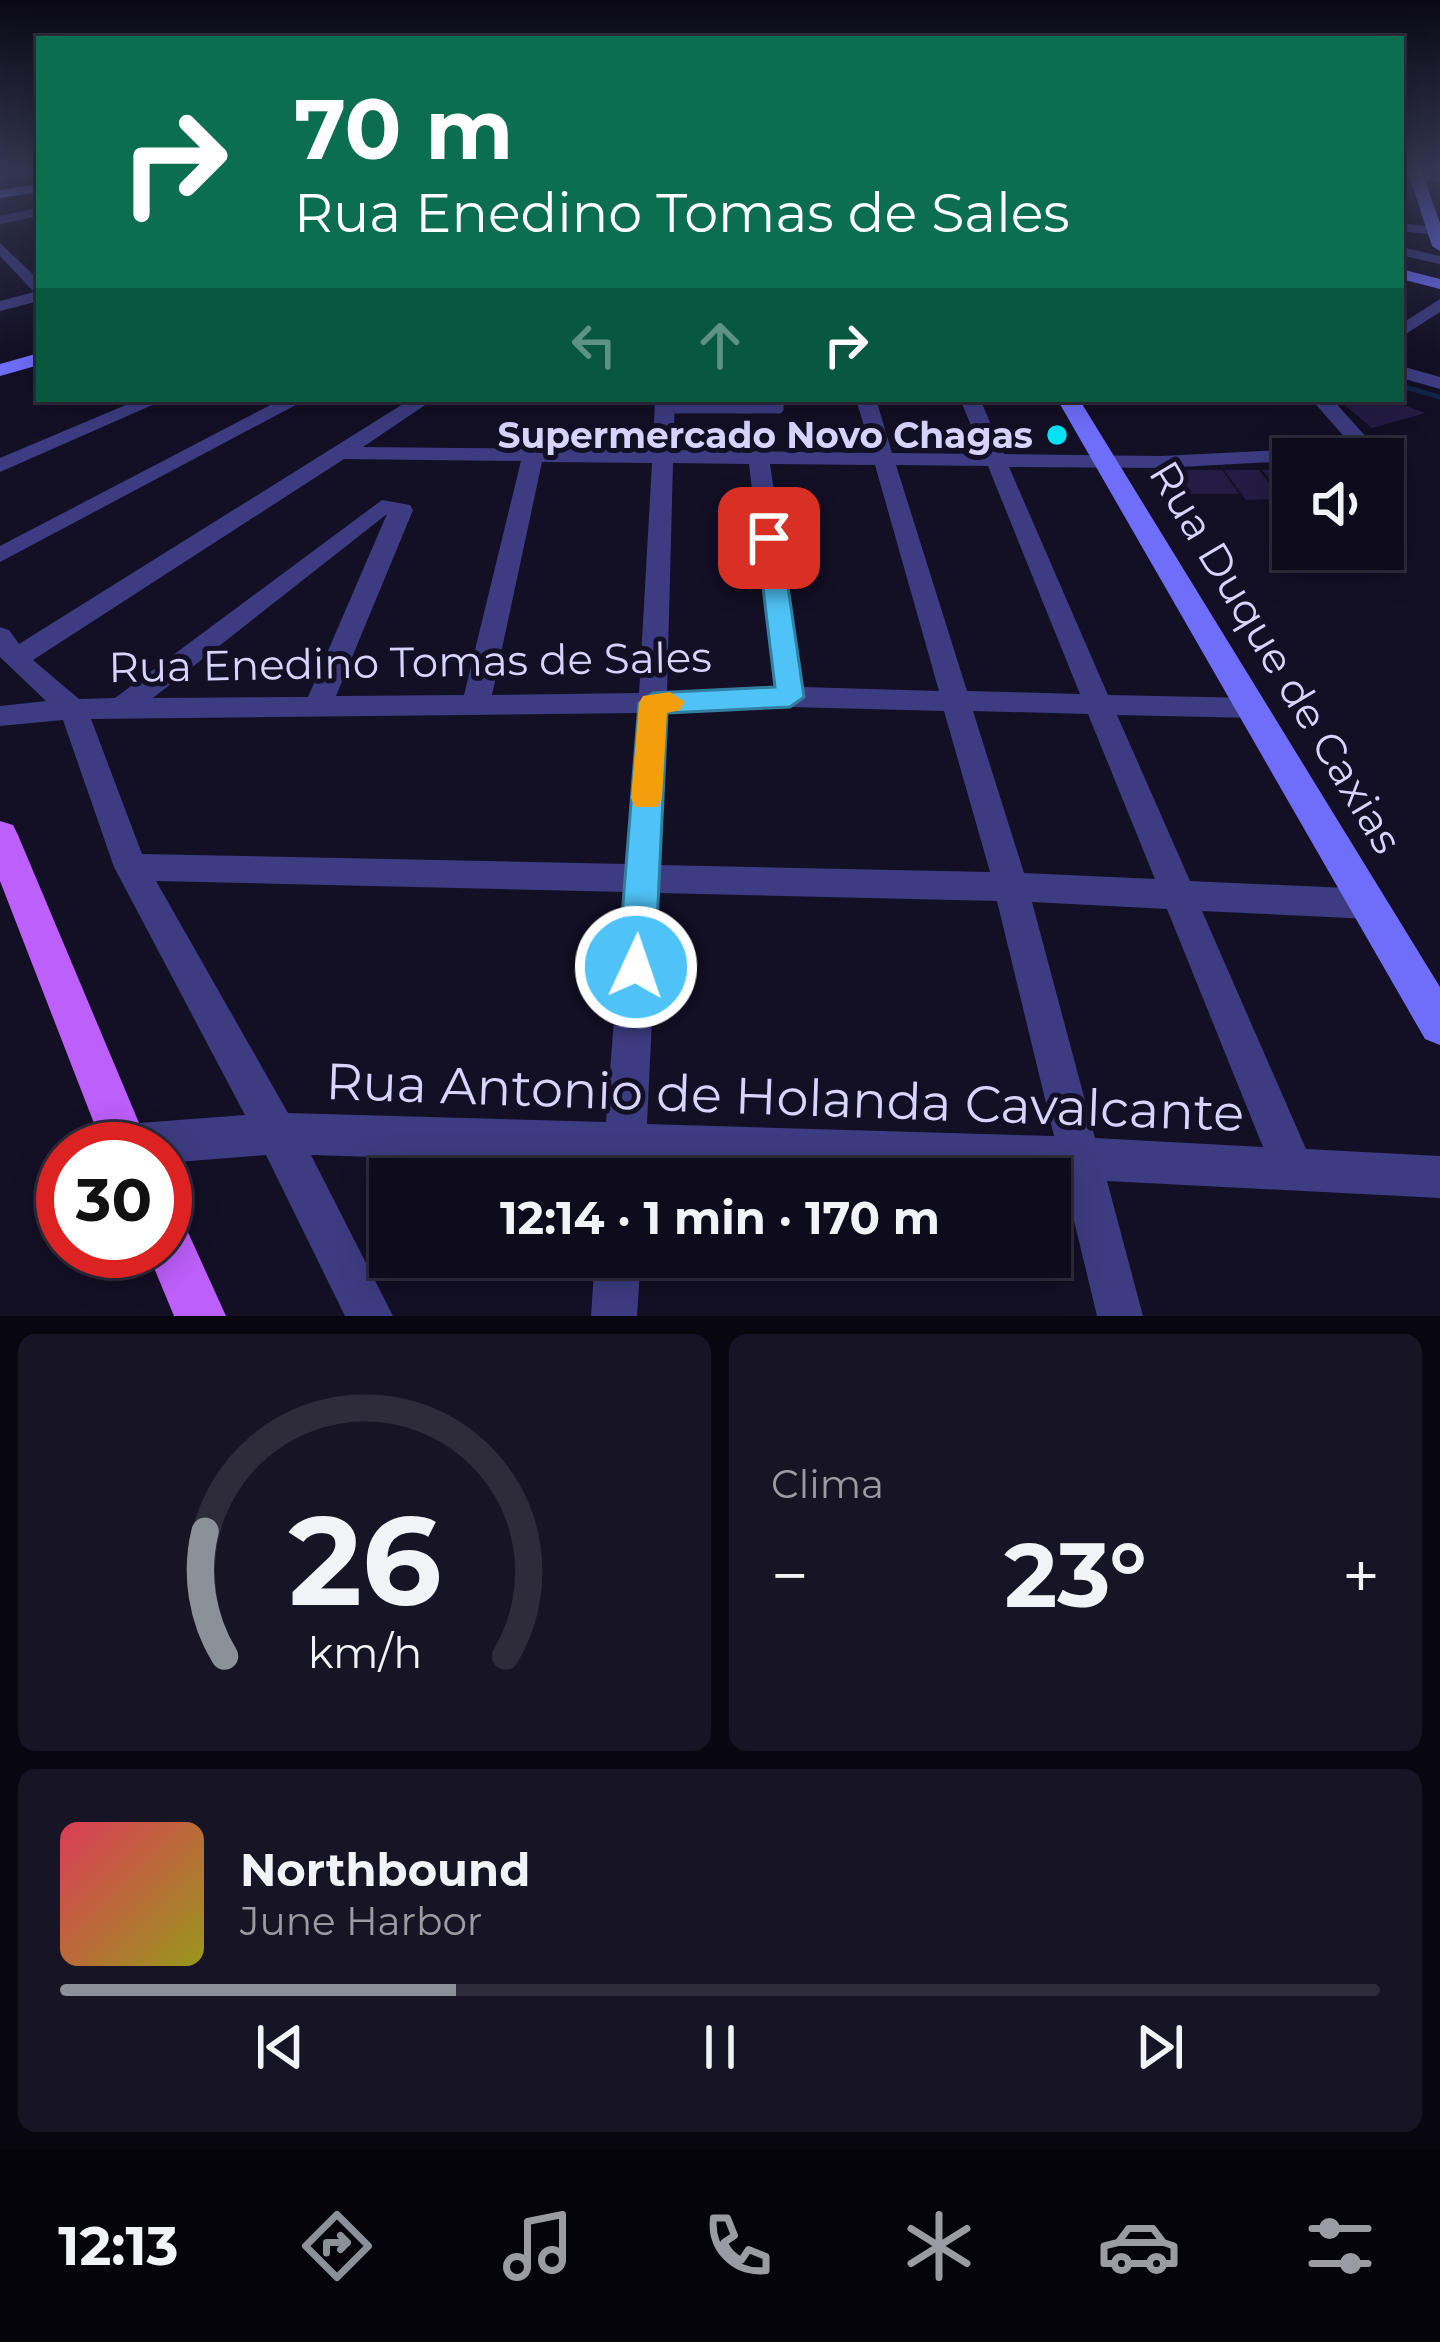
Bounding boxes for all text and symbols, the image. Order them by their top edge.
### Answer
text: 70 m [294,78,513,180]
icon: right [96,84,252,240]
text: Rua Enedino Tomas de Sales [294,180,1070,246]
icon: left [561,312,627,378]
icon: ahead [687,312,753,378]
icon: right [813,312,879,378]
place label: Supermercado Novo Chagas [498,413,1033,457]
marker: Supermercado Novo Chagas [1044,422,1070,448]
map controls [1272,438,1404,570]
button: sound [1272,438,1404,570]
street label: Rua Duque de Caxias [1138,451,1414,863]
pin [718,487,820,589]
icon: arrive [736,505,802,571]
street label: Rua Enedino Tomas de Sales [108,631,712,693]
position arrow [573,904,699,1030]
street label: Rua Antonio de Holanda Cavalcante [325,1050,1245,1144]
speed limit sign: 30 [36,1122,192,1278]
text: 12:14 · 1 min · 170 m [500,1190,940,1245]
text: Clima [771,1460,884,1508]
text: 26 [288,1484,441,1636]
text: 23° [1004,1520,1147,1630]
text: − [771,1535,809,1616]
text: + [1342,1535,1380,1616]
text: km/h [307,1625,422,1678]
text: Northbound [240,1842,530,1897]
text: June Harbor [240,1897,482,1945]
icon: previous [247,2014,313,2080]
icon: pause [687,2014,753,2080]
icon: next [1127,2014,1193,2080]
icon: directions [295,2204,379,2288]
icon: music [496,2204,580,2288]
icon: phone [696,2204,780,2288]
icon: climate [897,2204,981,2288]
icon: car [1097,2204,1181,2288]
icon: filters [1298,2204,1382,2288]
text: 12:13 [58,2213,179,2279]

